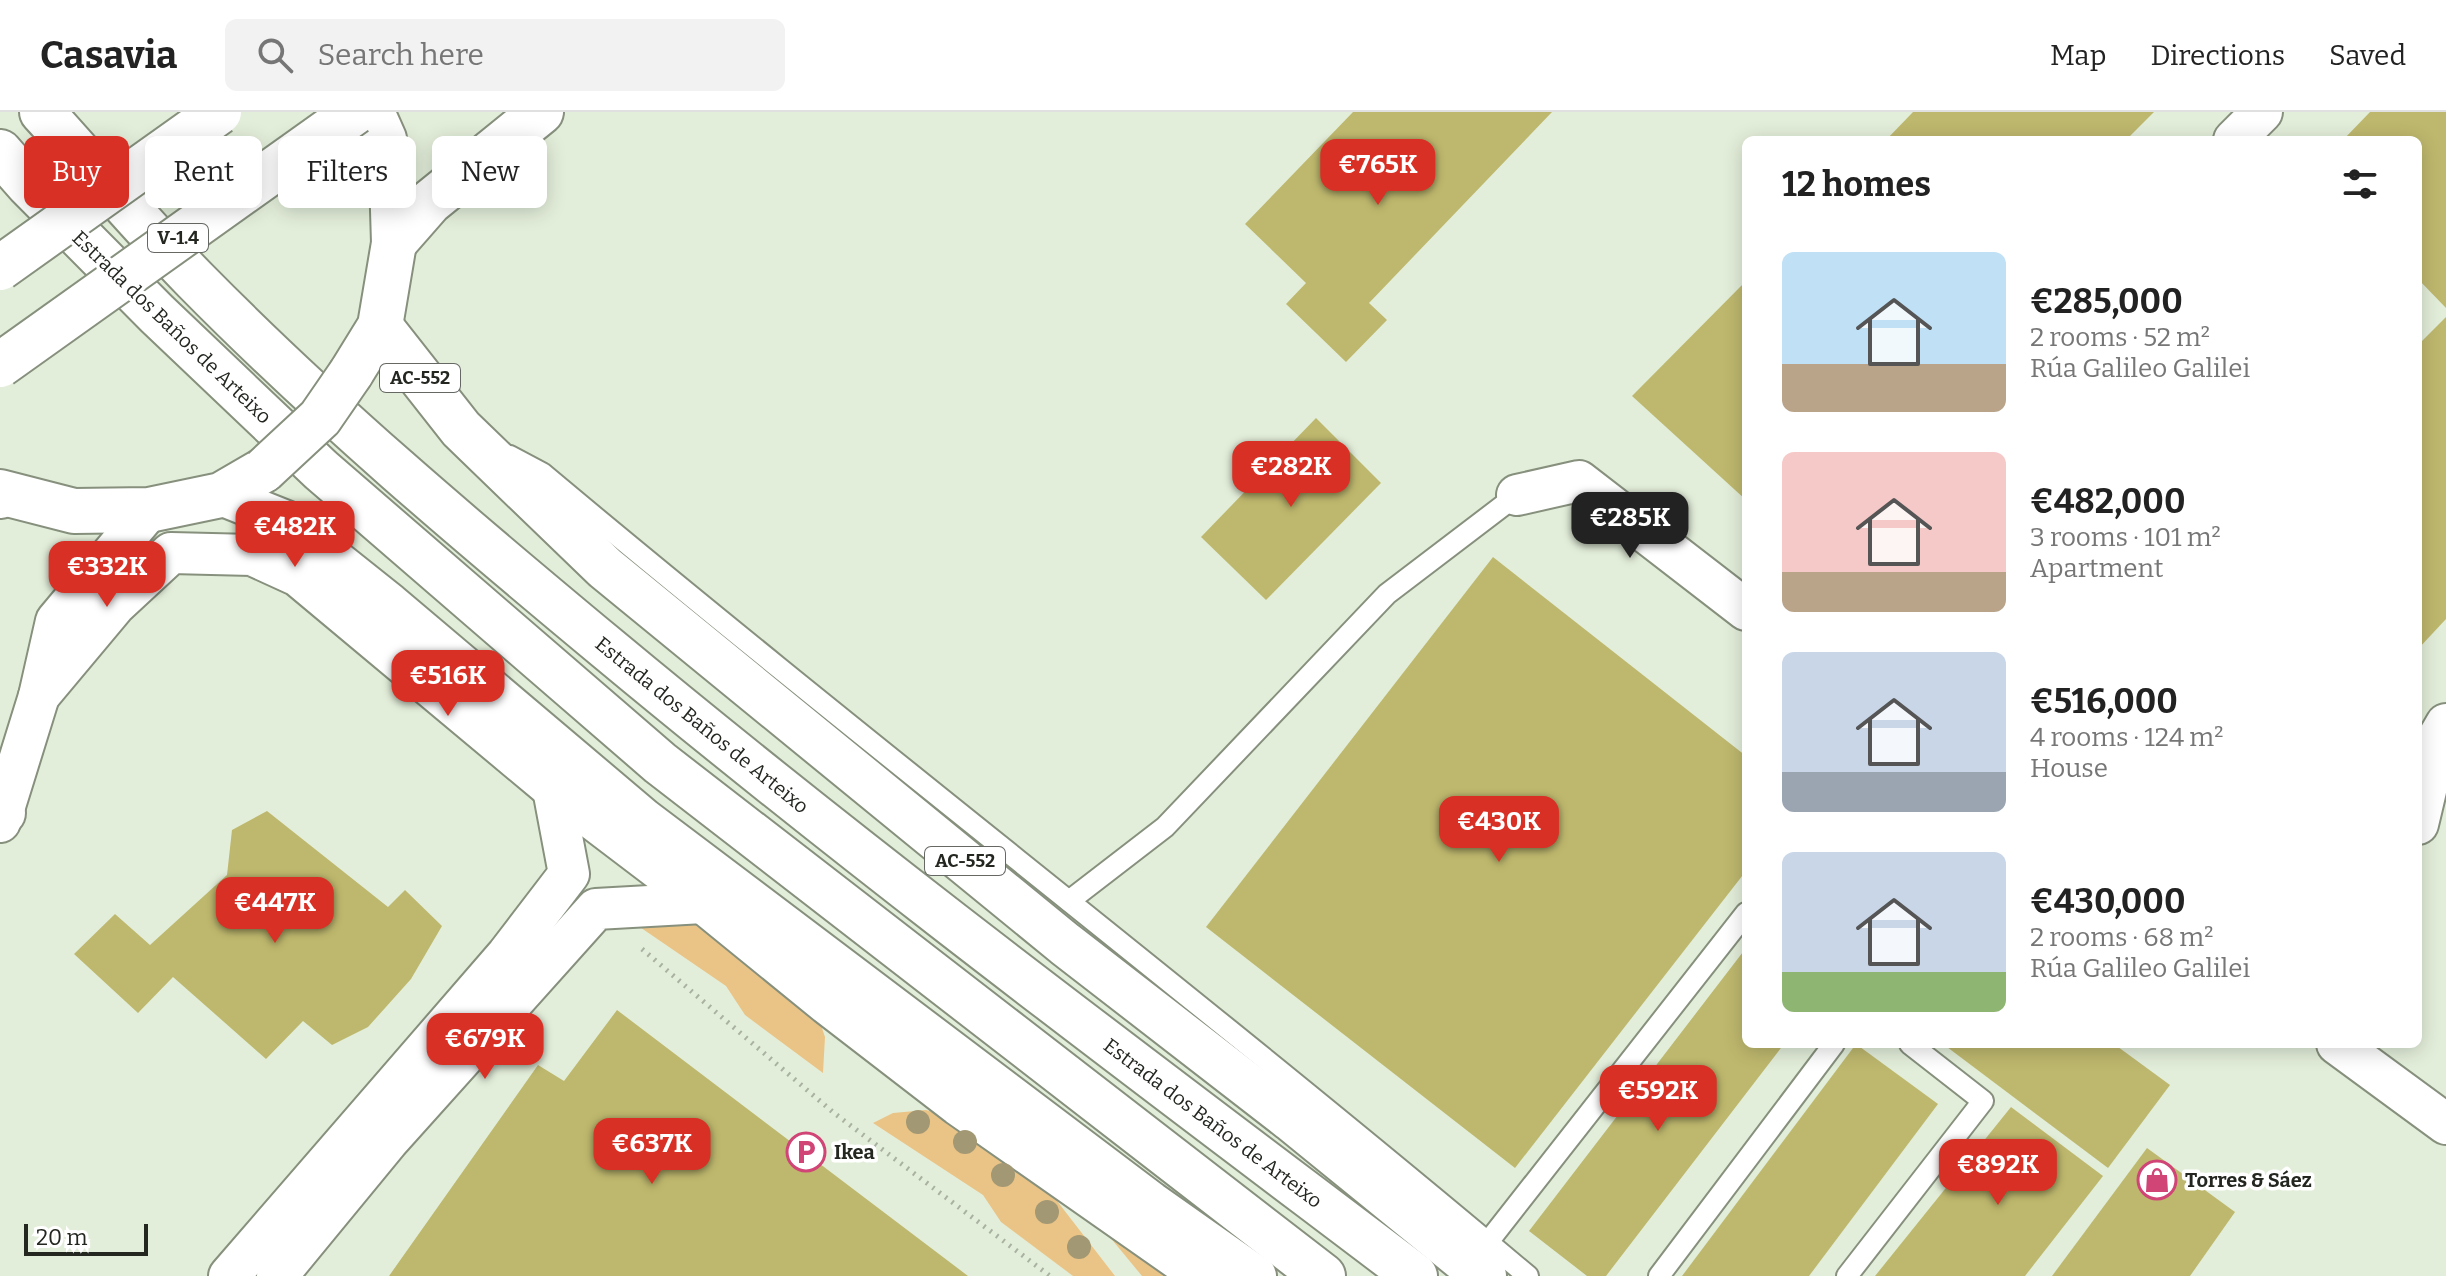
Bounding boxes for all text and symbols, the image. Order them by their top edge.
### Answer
search box [225,19,785,91]
text: Casavia [40,32,177,78]
icon: search [253,33,297,77]
text: Search here [317,37,484,73]
text: Map [2050,39,2106,72]
text: Directions [2150,39,2285,72]
text: Saved [2329,39,2406,72]
chip: Buy [24,136,129,208]
chip: Rent [145,136,262,208]
chip: Filters [278,136,416,208]
chip: New [432,136,547,208]
pin: €765K [1322,139,1434,207]
text: €765K [1338,149,1418,180]
icon: filters [2338,162,2382,206]
text: 12 homes [1782,164,1931,205]
road number: V-1.4 [148,224,208,252]
street label: Estrada dos Baños de Arteixo [68,226,276,428]
text: €285,000 [2030,281,2183,322]
icon: home [1846,284,1942,380]
text: 2 rooms · 52 m² [2030,322,2210,353]
text: Rúa Galileo Galilei [2030,353,2250,384]
road number: AC-552 [380,364,460,392]
pin: €282K [1235,441,1347,509]
text: €282K [1250,451,1332,482]
text: €482,000 [2030,481,2186,522]
icon: home [1846,484,1942,580]
pin: €285K [1574,492,1686,560]
pin: €482K [239,501,351,569]
text: €285K [1589,502,1671,533]
text: €482K [254,511,336,542]
text: 3 rooms · 101 m² [2030,522,2221,553]
pin: €332K [51,541,163,609]
text: €332K [67,551,147,582]
text: Apartment [2030,553,2163,584]
street label: Estrada dos Baños de Arteixo [591,632,813,818]
pin: €516K [392,650,504,718]
text: €516K [409,660,487,691]
text: €516,000 [2030,681,2178,722]
icon: home [1846,684,1942,780]
text: 4 rooms · 124 m² [2030,722,2223,753]
text: House [2030,753,2108,784]
pin: €430K [1443,796,1555,864]
text: €430K [1457,806,1541,837]
road number: AC-552 [925,847,1005,875]
pin: €447K [219,877,331,945]
text: €430,000 [2030,881,2186,922]
icon: home [1846,884,1942,980]
text: €447K [234,887,316,918]
text: 2 rooms · 68 m² [2030,922,2213,953]
text: Rúa Galileo Galilei [2030,953,2250,984]
pin: €679K [429,1013,541,1081]
text: €679K [445,1023,525,1054]
street label: Estrada dos Baños de Arteixo [1099,1033,1327,1213]
pin: €592K [1602,1065,1714,1133]
text: €592K [1618,1075,1698,1106]
pin: €637K [596,1118,708,1186]
text: €637K [612,1128,692,1159]
parking icon: Ikea [785,1131,827,1173]
pin: €892K [1942,1139,2054,1207]
place label: Ikea [834,1140,875,1164]
text: €892K [1957,1149,2039,1180]
shop icon: Torres & Sáez [2136,1159,2178,1201]
place label: Torres & Sáez [2185,1168,2312,1192]
scale bar [24,1220,148,1256]
text: 20 m [36,1224,87,1251]

